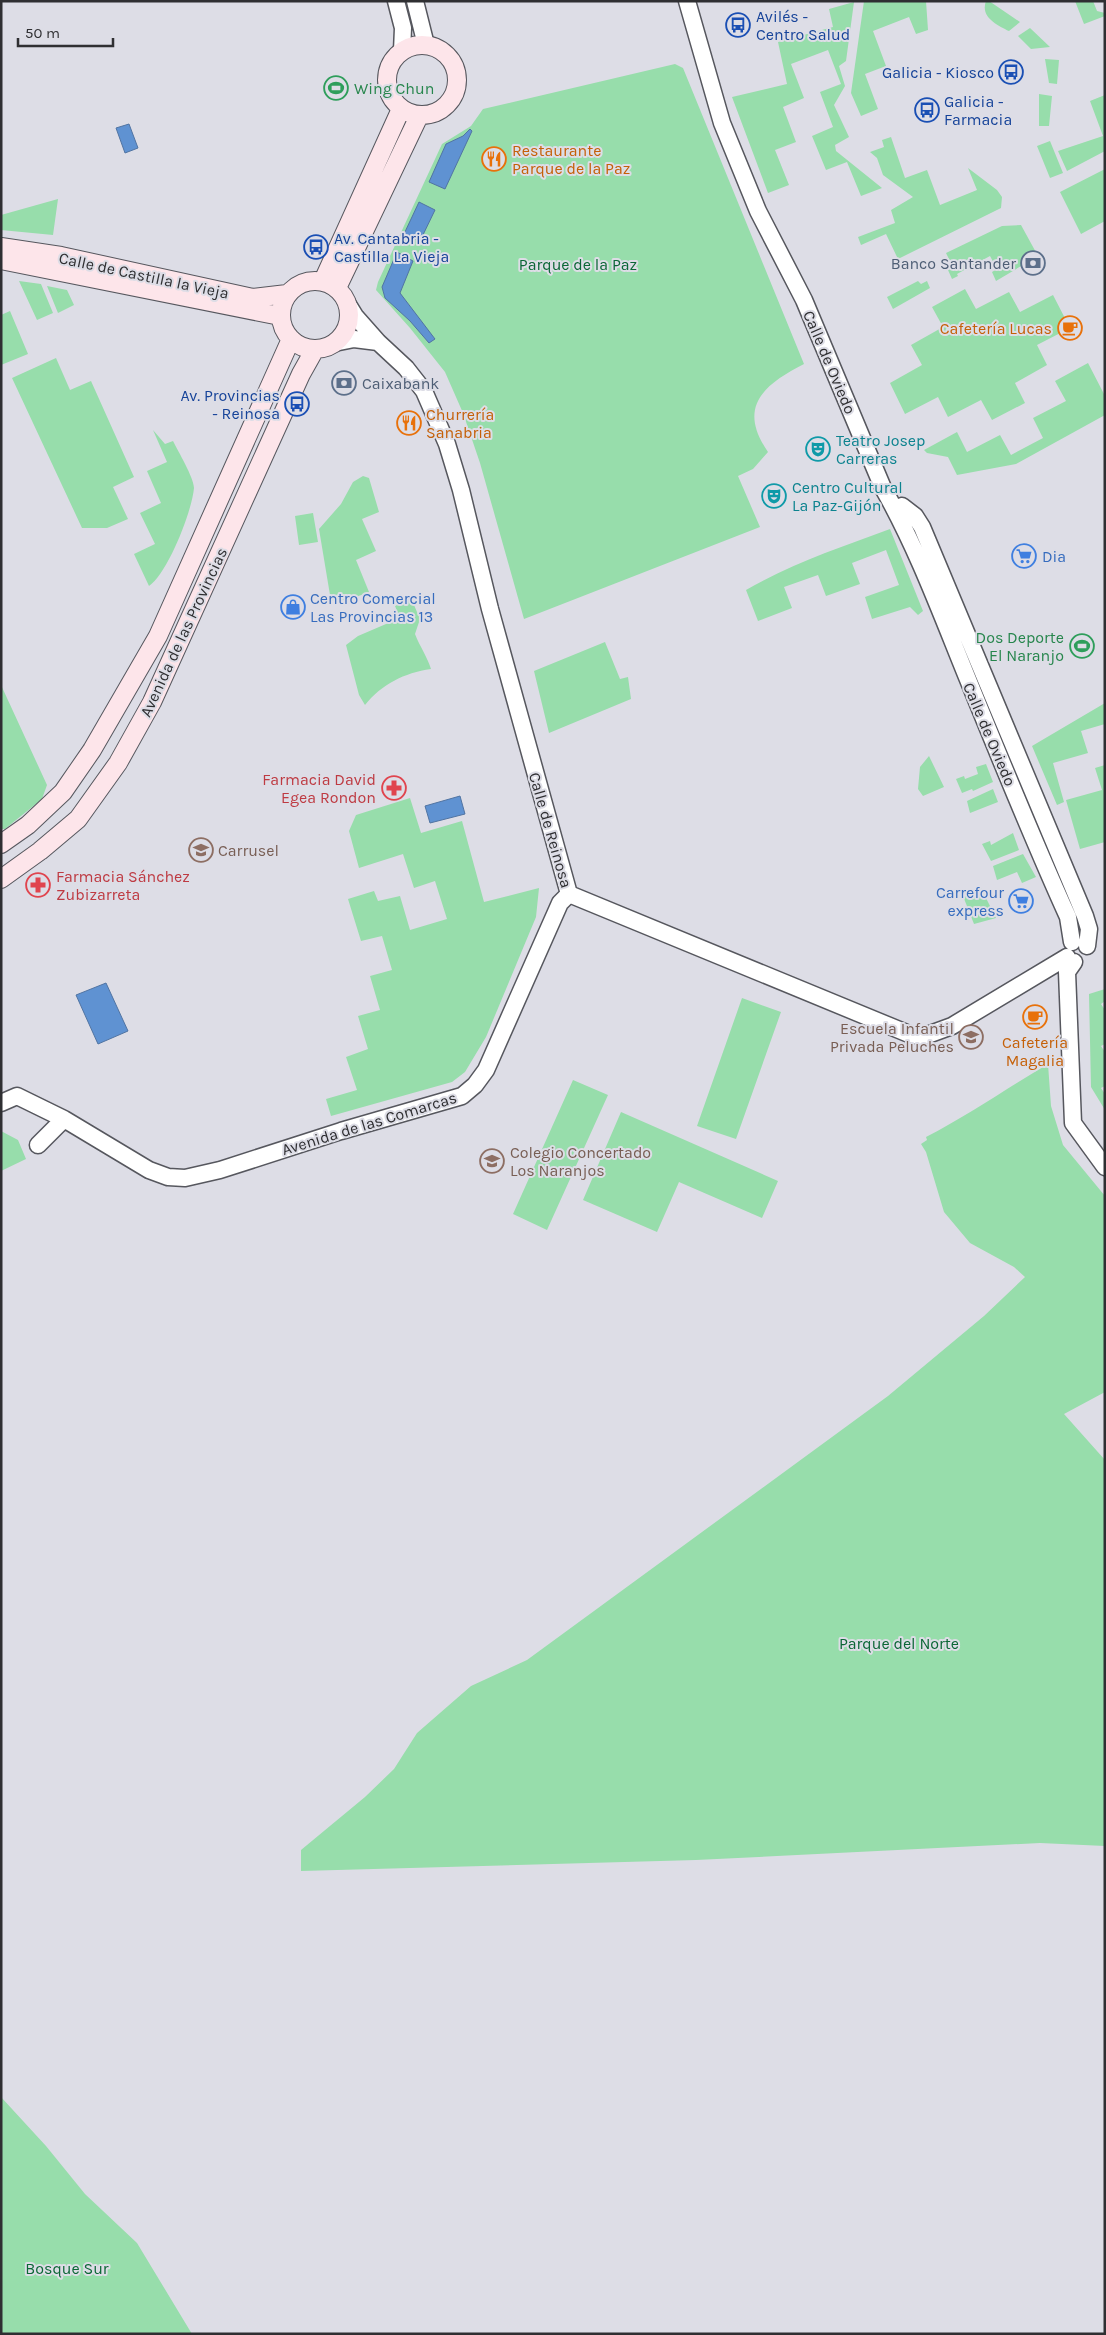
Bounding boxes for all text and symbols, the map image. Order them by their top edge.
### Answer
place label: Avilés - Centro Salud [756,7,850,44]
bus stop icon: Avilés - Centro Salud [725,12,751,38]
scale bar [18,15,112,47]
text: 50 m [25,24,60,42]
bus stop icon: Galicia - Kiosco [998,59,1024,85]
place label: Galicia - Kiosco [882,63,994,82]
sports icon: Wing Chun [323,75,349,101]
place label: Wing Chun [354,79,434,98]
place label: Galicia - Farmacia [944,92,1012,129]
bus stop icon: Galicia - Farmacia [914,97,940,123]
place label: Restaurante Parque de la Paz [512,141,630,178]
restaurant icon: Restaurante Parque de la Paz [481,146,507,172]
place label: Av. Cantabria - Castilla La Vieja [334,229,449,266]
bus stop icon: Av. Cantabria - Castilla La Vieja [303,234,329,260]
street label: Calle de Castilla la Vieja [57,248,231,303]
bank icon: Banco Santander [1020,250,1046,276]
place label: Banco Santander [891,254,1016,273]
park label: Parque de la Paz [519,255,637,274]
street label: Calle de Oviedo [799,308,860,417]
cafe icon: Cafetería Lucas [1057,315,1083,341]
place label: Cafetería Lucas [940,319,1052,338]
bank icon: Caixabank [331,370,357,396]
place label: Caixabank [362,374,439,393]
place label: Av. Provincias - Reinosa [180,386,280,423]
bus stop icon: Av. Provincias - Reinosa [284,391,310,417]
place label: Churrería Sanabria [426,405,494,442]
restaurant icon: Churrería Sanabria [396,410,422,436]
place label: Teatro Josep Carreras [836,431,925,468]
theatre icon: Teatro Josep Carreras [805,436,831,462]
place label: Centro Cultural La Paz-Gijón [792,478,903,515]
theatre icon: Centro Cultural La Paz-Gijón [761,483,787,509]
supermarket icon: Dia [1011,543,1037,569]
street label: Avenida de las Provincias [136,545,231,720]
place label: Dia [1042,547,1066,566]
place label: Centro Comercial Las Provincias 13 [310,589,436,626]
shop icon: Centro Comercial Las Provincias 13 [280,594,306,620]
place label: Dos Deporte El Naranjo [976,628,1064,665]
sports icon: Dos Deporte El Naranjo [1069,633,1095,659]
street label: Calle de Oviedo [959,680,1020,789]
place label: Farmacia David Egea Rondon [262,770,376,807]
street label: Calle de Reinosa [525,770,576,890]
pharmacy icon: Farmacia David Egea Rondon [381,775,407,801]
school or university icon: Carrusel [188,837,214,863]
place label: Carrusel [218,841,279,860]
place label: Farmacia Sánchez Zubizarreta [56,867,190,904]
pharmacy icon: Farmacia Sánchez Zubizarreta [25,872,51,898]
place label: Carrefour express [936,883,1004,920]
supermarket icon: Carrefour express [1008,888,1034,914]
cafe icon: Cafetería Magalia [1022,1004,1048,1030]
place label: Escuela Infantil Privada Peluches [830,1019,954,1056]
school or university icon: Escuela Infantil Privada Peluches [958,1024,984,1050]
place label: Cafetería Magalia [1002,1033,1068,1070]
street label: Avenida de las Comarcas [279,1088,459,1159]
place label: Colegio Concertado Los Naranjos [510,1143,651,1180]
school or university icon: Colegio Concertado Los Naranjos [479,1148,505,1174]
park label: Parque del Norte [839,1634,959,1653]
park label: Bosque Sur [25,2259,109,2278]

